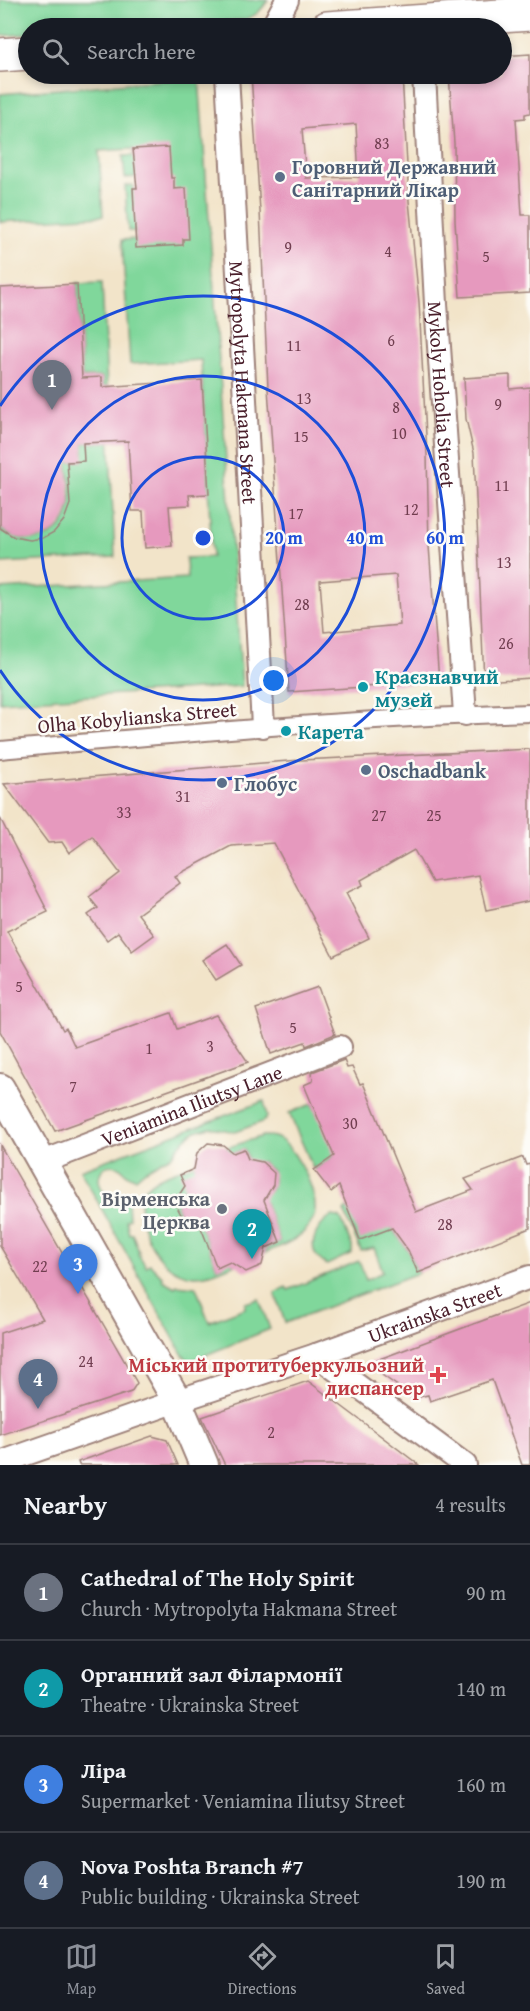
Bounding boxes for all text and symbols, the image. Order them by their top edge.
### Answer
search box [18,18,512,84]
icon: search [39,35,72,68]
text: Search here [87,35,196,67]
house number: 83 [374,131,390,155]
place label: Горовний Державний Санітарний Лікар [292,152,497,204]
marker: Горовний Державний Санітарний Лікар [273,170,287,184]
house number: 9 [284,235,292,259]
house number: 4 [384,239,392,263]
house number: 5 [482,244,490,268]
street label: Mytropolyta Hakmana Street [223,260,265,505]
street label: Mykoly Hoholia Street [421,300,463,489]
house number: 6 [387,328,395,352]
house number: 11 [286,333,302,357]
pin: 1 [32,360,72,410]
house number: 13 [296,386,312,410]
house number: 9 [494,392,502,416]
house number: 8 [392,395,400,419]
house number: 10 [391,421,407,445]
house number: 15 [293,424,309,448]
house number: 11 [494,473,510,497]
house number: 12 [403,497,419,521]
house number: 17 [288,501,304,525]
text: 20 m [265,524,304,551]
text: 40 m [346,524,385,551]
text: 60 m [426,524,465,551]
centre of rings [193,528,213,548]
house number: 13 [496,550,512,574]
house number: 28 [294,592,310,616]
house number: 26 [498,631,514,655]
place label: Краєзнавчий музей [375,662,499,714]
your location [259,666,288,695]
marker: Краєзнавчий музей [356,680,370,694]
street label: Olha Kobylianska Street [36,694,238,740]
place label: Карета [298,717,365,746]
marker: Карета [279,724,293,738]
place label: Oschadbank [378,756,487,785]
marker: Oschadbank [359,763,373,777]
place label: Глобус [234,769,297,798]
marker: Глобус [215,776,229,790]
house number: 31 [175,784,191,808]
house number: 33 [116,800,132,824]
house number: 27 [371,803,387,827]
house number: 25 [426,803,442,827]
house number: 5 [15,974,23,998]
house number: 5 [289,1015,297,1039]
house number: 3 [206,1034,214,1058]
house number: 1 [145,1036,153,1060]
street label: Veniamina Iliutsy Lane [96,1056,286,1153]
house number: 7 [69,1074,77,1098]
house number: 30 [342,1111,358,1135]
place label: Вірменська Церква [102,1184,211,1236]
marker: Вірменська Церква [215,1202,229,1216]
pin: 2 [232,1210,272,1259]
house number: 28 [437,1212,453,1236]
pin: 3 [58,1244,98,1294]
house number: 22 [32,1254,48,1278]
street label: Ukrainska Street [364,1274,505,1349]
house number: 24 [78,1349,94,1373]
place label: Міський протитуберкульозний диспансер [129,1350,424,1402]
pin: 4 [18,1360,57,1409]
marker: Міський протитуберкульозний диспансер [429,1366,447,1384]
house number: 2 [267,1420,275,1444]
text: Nearby [24,1485,107,1524]
text: 4 results [435,1490,506,1519]
text: Cathedral of The Holy Spirit [81,1562,354,1594]
text: 1 [38,1578,49,1607]
text: 90 m [466,1578,506,1607]
text: Church · Mytropolyta Hakmana Street [81,1594,397,1623]
text: Органний зал Філармонії [81,1658,342,1690]
text: 2 [38,1674,49,1703]
text: 140 m [456,1674,506,1703]
text: Theatre · Ukrainska Street [81,1690,299,1719]
text: Ліра [81,1754,126,1786]
text: 3 [38,1770,49,1799]
text: 160 m [456,1770,506,1799]
text: Supermarket · Veniamina Iliutsy Street [81,1786,405,1815]
text: Nova Poshta Branch #7 [81,1850,304,1882]
text: 4 [38,1866,49,1895]
text: 190 m [456,1866,506,1895]
text: Public building · Ukrainska Street [81,1882,360,1911]
tab: Map [65,1940,98,2000]
tab: Directions [228,1940,297,2000]
tab: Saved [426,1940,465,2000]

